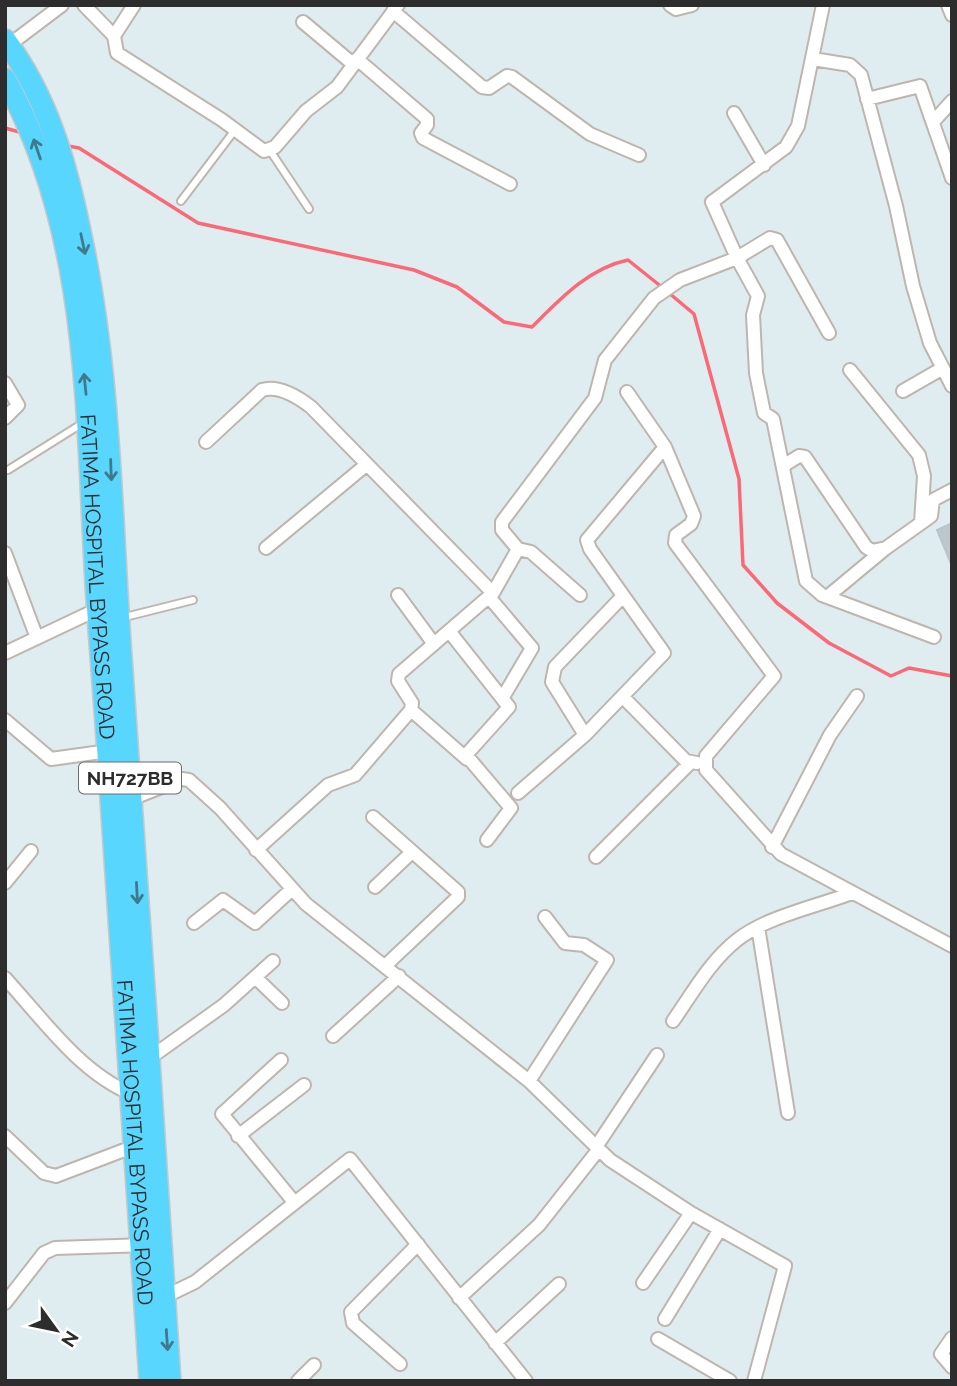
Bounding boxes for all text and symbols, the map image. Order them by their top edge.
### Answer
one-way arrow [30,139,42,161]
one-way arrow [77,232,91,255]
one-way arrow [78,373,91,395]
street label: FATIMA HOSPITAL BYPASS ROAD [75,413,120,740]
one-way arrow [105,458,118,481]
road number: NH727BB [79,762,181,793]
one-way arrow [131,881,144,903]
street label: FATIMA HOSPITAL BYPASS ROAD [112,979,158,1306]
north arrow [21,1295,91,1365]
text: N [57,1327,83,1351]
one-way arrow [161,1328,174,1350]

